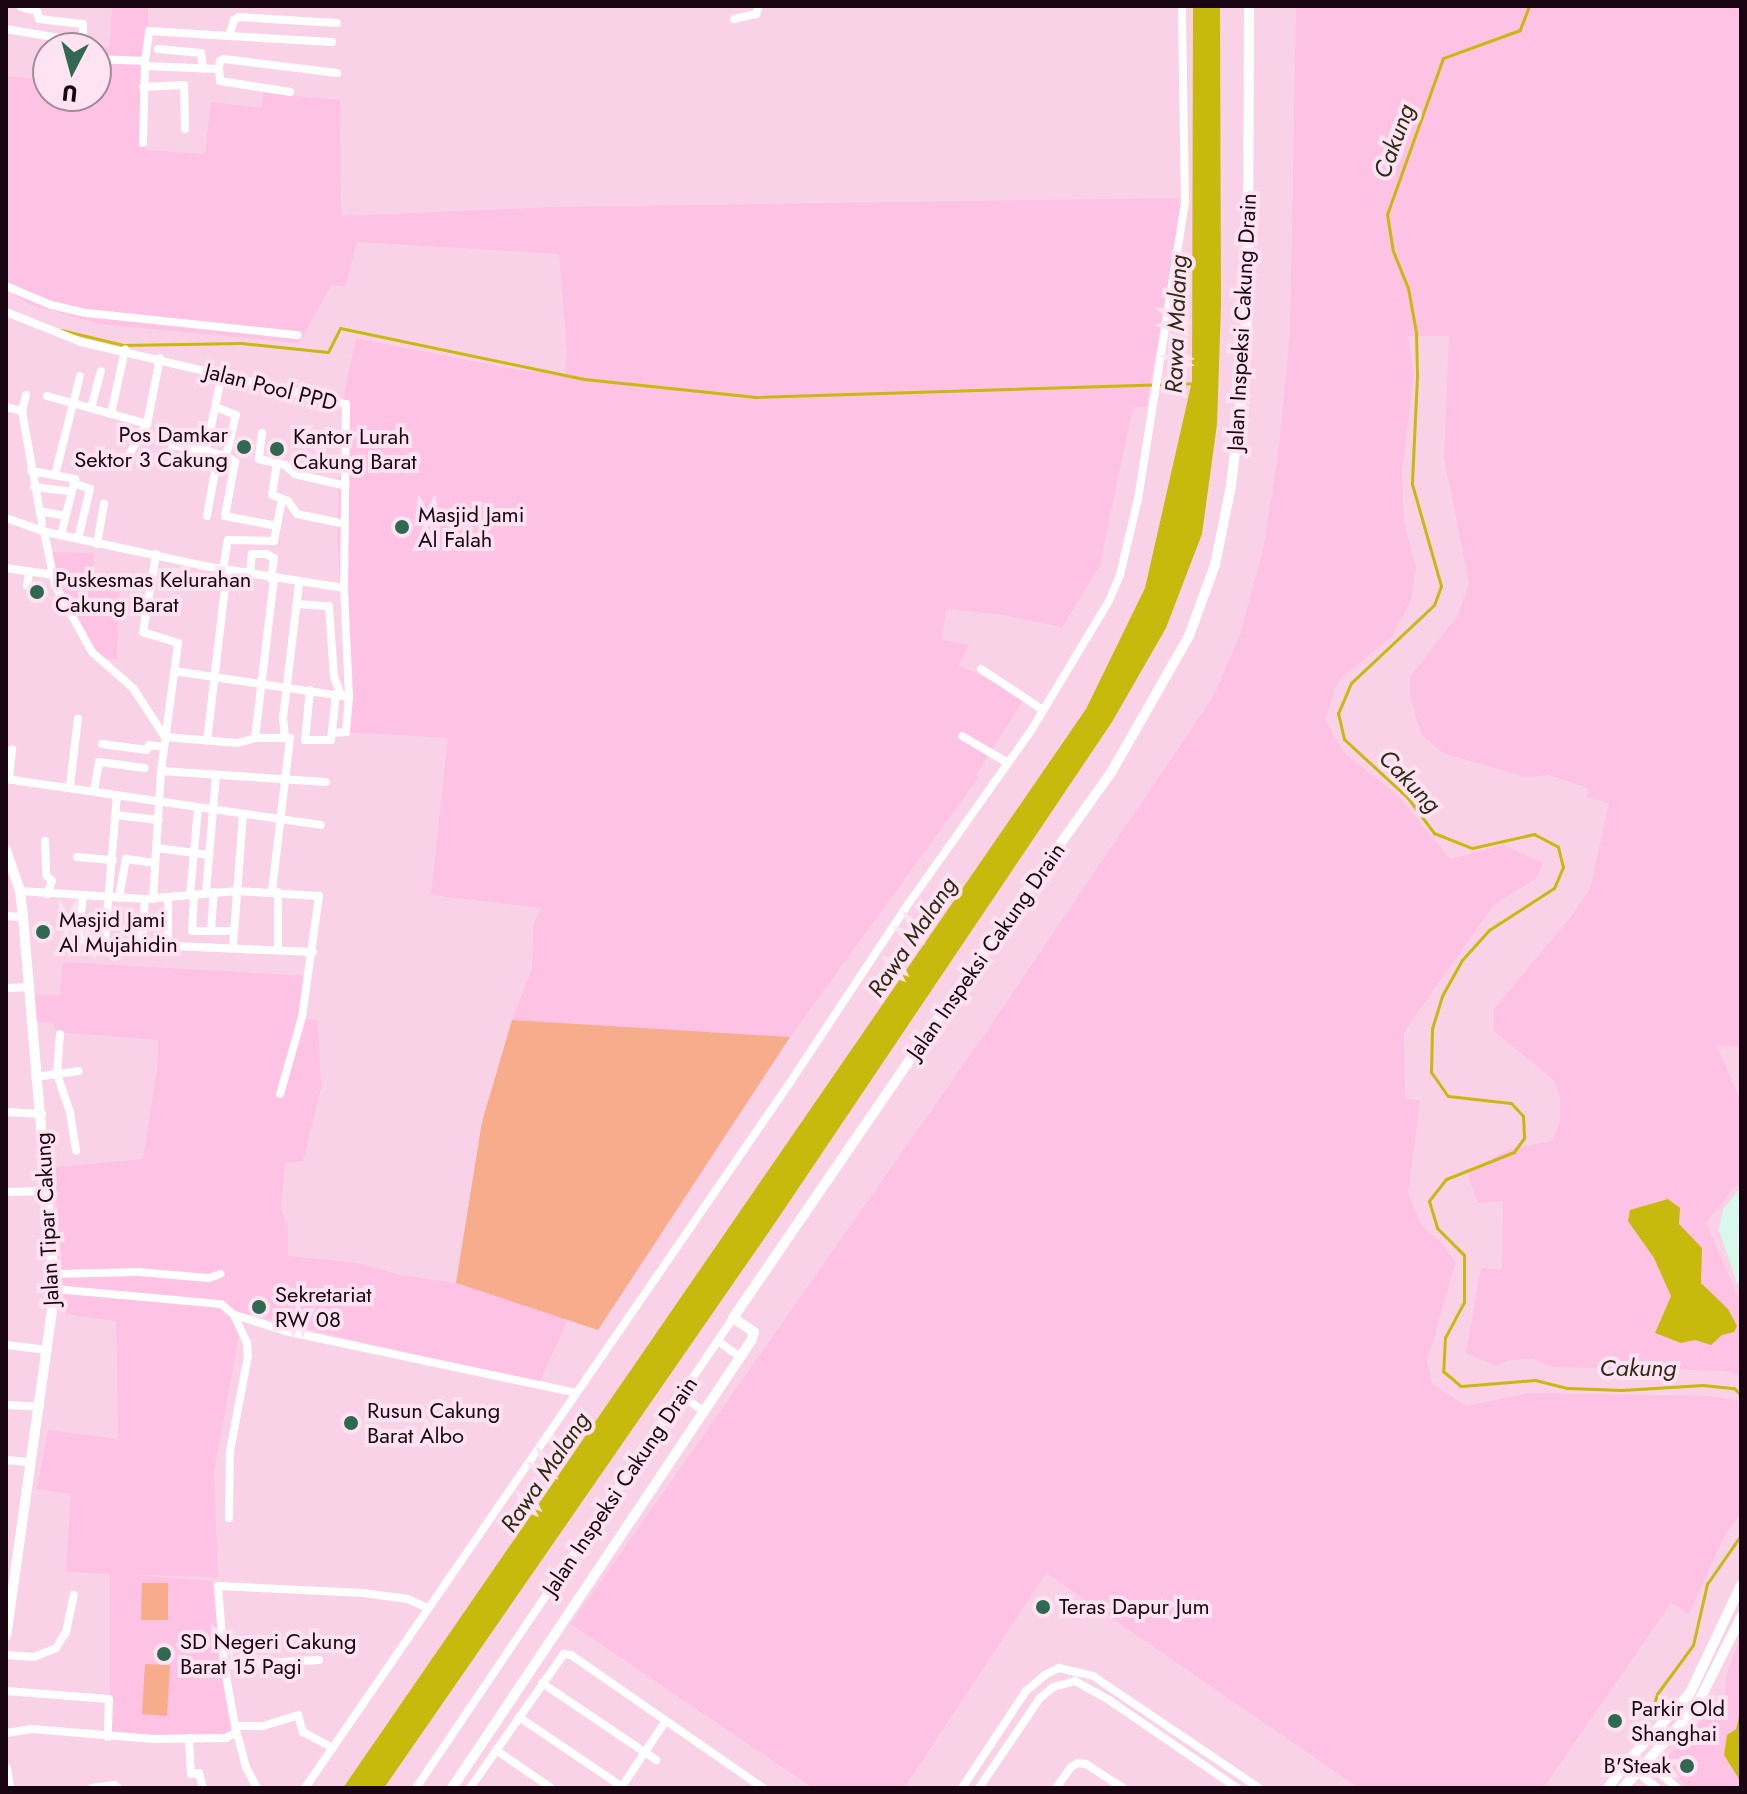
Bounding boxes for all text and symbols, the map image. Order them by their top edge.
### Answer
north arrow [32,32,112,112]
text: U [60,77,79,111]
water label: Cakung [1367,100,1421,182]
street label: Jalan Inspeksi Cakung Drain [1222,193,1262,451]
water label: Rawa Malang [1159,254,1193,394]
street label: Jalan Pool PPD [202,358,340,416]
place label: Pos Damkar Sektor 3 Cakung [74,421,228,472]
place label: Kantor Lurah Cakung Barat [293,423,417,474]
marker: Pos Damkar Sektor 3 Cakung [235,438,253,456]
marker: Kantor Lurah Cakung Barat [268,440,286,458]
place label: Masjid Jami Al Falah [418,501,524,552]
marker: Masjid Jami Al Falah [393,518,411,536]
place label: Puskesmas Kelurahan Cakung Barat [55,566,251,618]
marker: Puskesmas Kelurahan Cakung Barat [26,581,48,603]
water label: Cakung [1373,743,1447,819]
street label: Jalan Inspeksi Cakung Drain [901,838,1071,1064]
water label: Rawa Malang [861,871,963,1003]
place label: Masjid Jami Al Mujahidin [59,906,178,958]
marker: Masjid Jami Al Mujahidin [34,923,52,941]
street label: Jalan Tipar Cakung [29,1132,65,1306]
place label: Sekretariat RW 08 [275,1281,372,1332]
marker: Sekretariat RW 08 [250,1298,268,1316]
water label: Cakung [1600,1354,1676,1382]
street label: Jalan Inspeksi Cakung Drain [537,1372,703,1600]
place label: Rusun Cakung Barat Albo [367,1397,500,1448]
water label: Rawa Malang [494,1406,596,1538]
marker: Rusun Cakung Barat Albo [342,1414,360,1432]
place label: Teras Dapur Jum [1059,1594,1210,1620]
marker: Teras Dapur Jum [1034,1598,1052,1616]
place label: SD Negeri Cakung Barat 15 Pagi [180,1628,356,1680]
marker: SD Negeri Cakung Barat 15 Pagi [155,1645,173,1663]
place label: Parkir Old Shanghai [1631,1695,1725,1746]
marker: Parkir Old Shanghai [1606,1712,1624,1730]
place label: B'Steak [1604,1753,1671,1779]
marker: B'Steak [1678,1757,1696,1775]

